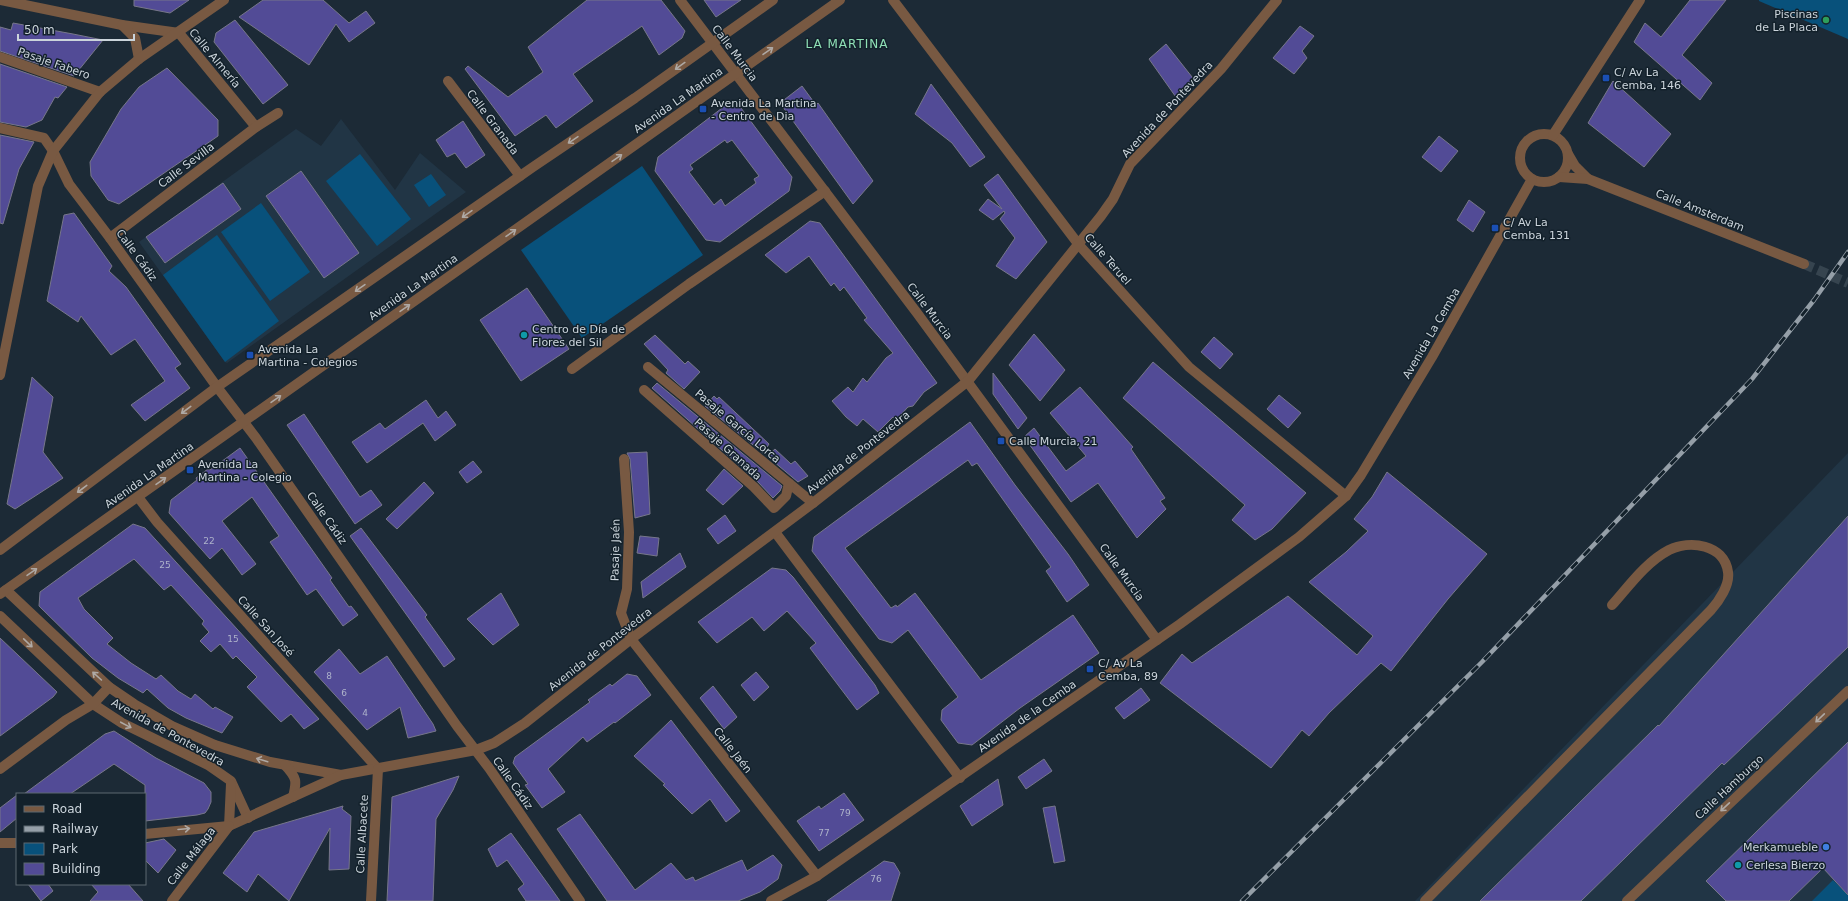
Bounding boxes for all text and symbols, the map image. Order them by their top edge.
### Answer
place label: Piscinas de La Placa [1755,8,1818,34]
marker: Piscinas de La Placa [1821,15,1831,25]
scale bar [18,16,134,42]
street label: Calle Murcia [709,22,760,84]
text: 50 m [24,23,55,37]
street label: Calle Almería [186,26,243,91]
district label: LA MARTINA [805,37,889,51]
street label: Pasaje Fabero [16,45,92,82]
one-way arrow [762,47,773,55]
street label: Avenida de Pontevedra [1119,58,1215,160]
one-way arrow [675,61,686,70]
street label: Avenida La Martina [631,65,725,136]
place label: C/ Av La Cemba, 146 [1614,66,1681,92]
marker: C/ Av La Cemba, 146 [1601,73,1611,83]
street label: Calle Granada [464,87,521,157]
place label: Avenida La Martina - Centro de Dia [711,97,817,123]
marker: Avenida La Martina - Centro de Dia [698,104,708,114]
one-way arrow [568,135,579,144]
street label: Calle Sevilla [156,140,217,191]
one-way arrow [611,153,622,162]
street label: Calle Amsterdam [1654,187,1746,234]
one-way arrow [461,210,472,218]
place label: C/ Av La Cemba, 131 [1503,216,1570,242]
marker: C/ Av La Cemba, 131 [1490,223,1500,233]
street label: Calle Cádiz [113,227,160,284]
one-way arrow [505,229,516,237]
street label: Calle Teruel [1082,231,1133,288]
street label: Avenida La Martina [366,252,460,323]
street label: Calle Murcia [904,280,955,342]
one-way arrow [355,284,366,292]
street label: Avenida La Cemba [1400,286,1463,381]
one-way arrow [399,304,410,312]
place label: Centro de Día de Flores del Sil [532,323,625,349]
marker: Centro de Día de Flores del Sil [519,330,529,340]
place label: Avenida La Martina - Colegios [258,343,358,369]
marker: Avenida La Martina - Colegios [245,350,255,360]
street label: Pasaje García Lorca [692,387,783,466]
one-way arrow [270,395,281,403]
one-way arrow [180,406,191,414]
street label: Avenida de Pontevedra [804,408,912,497]
street label: Pasaje Granada [691,416,764,483]
place label: Calle Murcia, 21 [1009,435,1097,448]
marker: Calle Murcia, 21 [996,436,1006,446]
street label: Avenida La Martina [102,440,196,511]
place label: Avenida La Martina - Colegio [198,458,292,484]
marker: Avenida La Martina - Colegio [185,465,195,475]
one-way arrow [155,477,166,485]
one-way arrow [77,484,88,493]
street label: Calle Cádiz [304,490,350,547]
street label: Pasaje Jaén [608,519,623,581]
house number: 22 [203,536,215,546]
street label: Calle Murcia [1097,541,1147,603]
house number: 25 [159,560,171,570]
one-way arrow [26,568,37,576]
street label: Calle San José [235,593,297,660]
street label: Avenida de Pontevedra [546,605,654,694]
house number: 15 [227,634,239,644]
one-way arrow [23,638,33,648]
place label: C/ Av La Cemba, 89 [1098,657,1158,683]
marker: C/ Av La Cemba, 89 [1085,664,1095,674]
house number: 8 [326,671,332,681]
one-way arrow [93,672,103,681]
street label: Avenida de la Cemba [976,678,1079,755]
house number: 6 [341,688,347,698]
street label: Avenida de Pontevedra [109,696,227,769]
house number: 4 [362,708,368,718]
one-way arrow [1815,713,1825,723]
one-way arrow [119,721,131,729]
street label: Calle Jaén [711,725,755,776]
street label: Calle Hamburgo [1693,752,1766,822]
street label: Calle Cádiz [490,755,536,812]
one-way arrow [255,756,268,763]
legend [16,793,146,885]
street label: Calle Albacete [354,794,371,874]
text: Road [52,802,82,816]
one-way arrow [1720,803,1731,812]
house number: 79 [839,808,851,818]
text: Railway [52,822,98,836]
street label: Calle Málaga [165,825,218,888]
one-way arrow [177,826,190,833]
house number: 77 [818,828,830,838]
place label: Merkamueble [1743,841,1818,854]
text: Park [52,842,78,856]
marker: Merkamueble [1821,842,1831,852]
place label: Cerlesa Bierzo [1746,859,1825,872]
marker: Cerlesa Bierzo [1733,860,1743,870]
text: Building [52,862,101,876]
house number: 76 [870,874,882,884]

